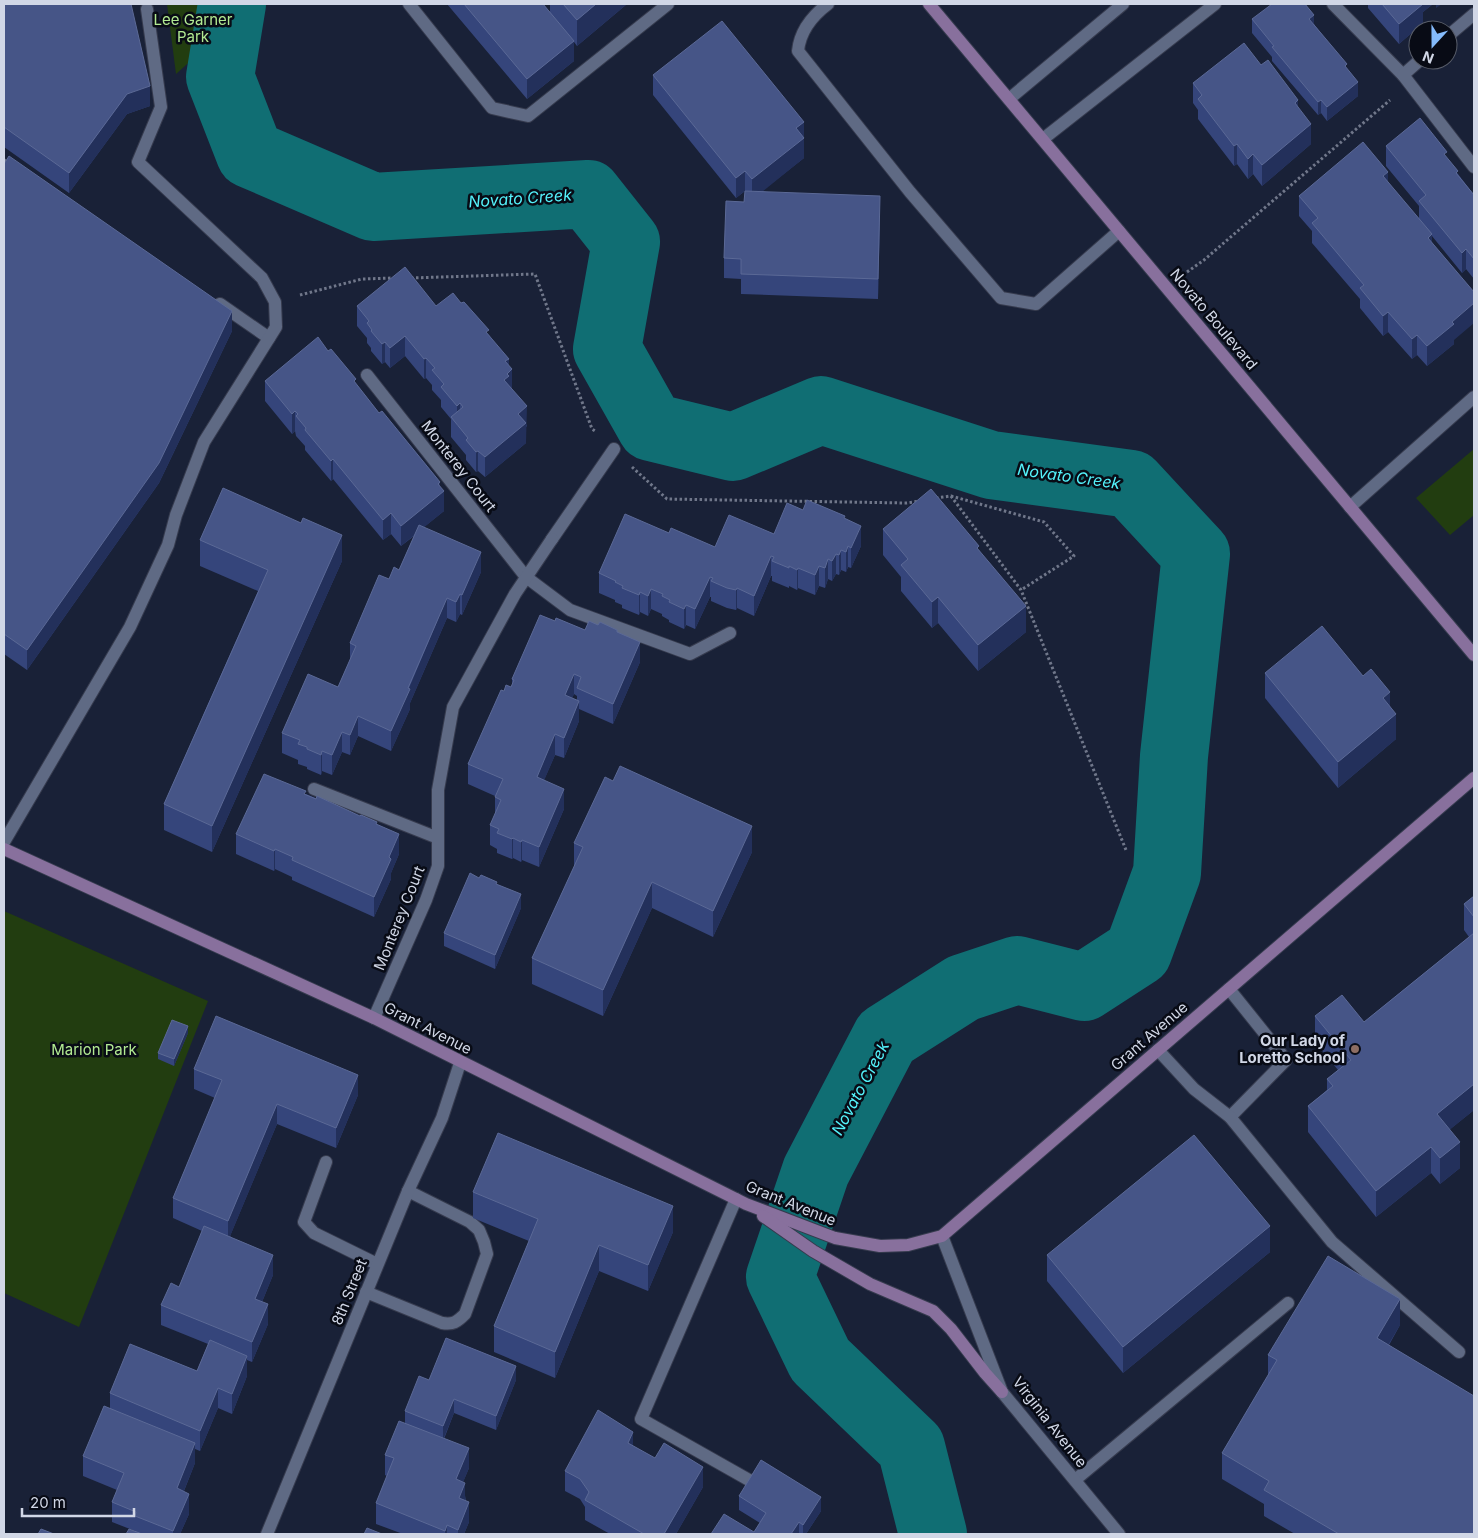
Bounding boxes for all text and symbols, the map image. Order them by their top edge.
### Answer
park label: Lee Garner Park [154,10,233,46]
north arrow [1408,20,1458,70]
text: N [1420,48,1436,67]
water label: Novato Creek [468,184,573,212]
street label: Novato Boulevard [1166,265,1262,373]
street label: Monterey Court [417,416,501,516]
water label: Novato Creek [1016,459,1122,493]
street label: Monterey Court [369,863,429,973]
street label: Grant Avenue [1107,997,1191,1075]
street label: Grant Avenue [381,998,475,1058]
place label: Our Lady of Loretto School [1239,1031,1345,1067]
water label: Novato Creek [827,1037,893,1138]
park label: Marion Park [51,1040,138,1059]
marker: Our Lady of Loretto School [1349,1043,1361,1055]
street label: Grant Avenue [743,1176,839,1230]
street label: 8th Street [327,1256,371,1328]
street label: Virginia Avenue [1009,1373,1091,1471]
scale bar [22,1486,135,1518]
text: 20 m [30,1493,66,1512]

